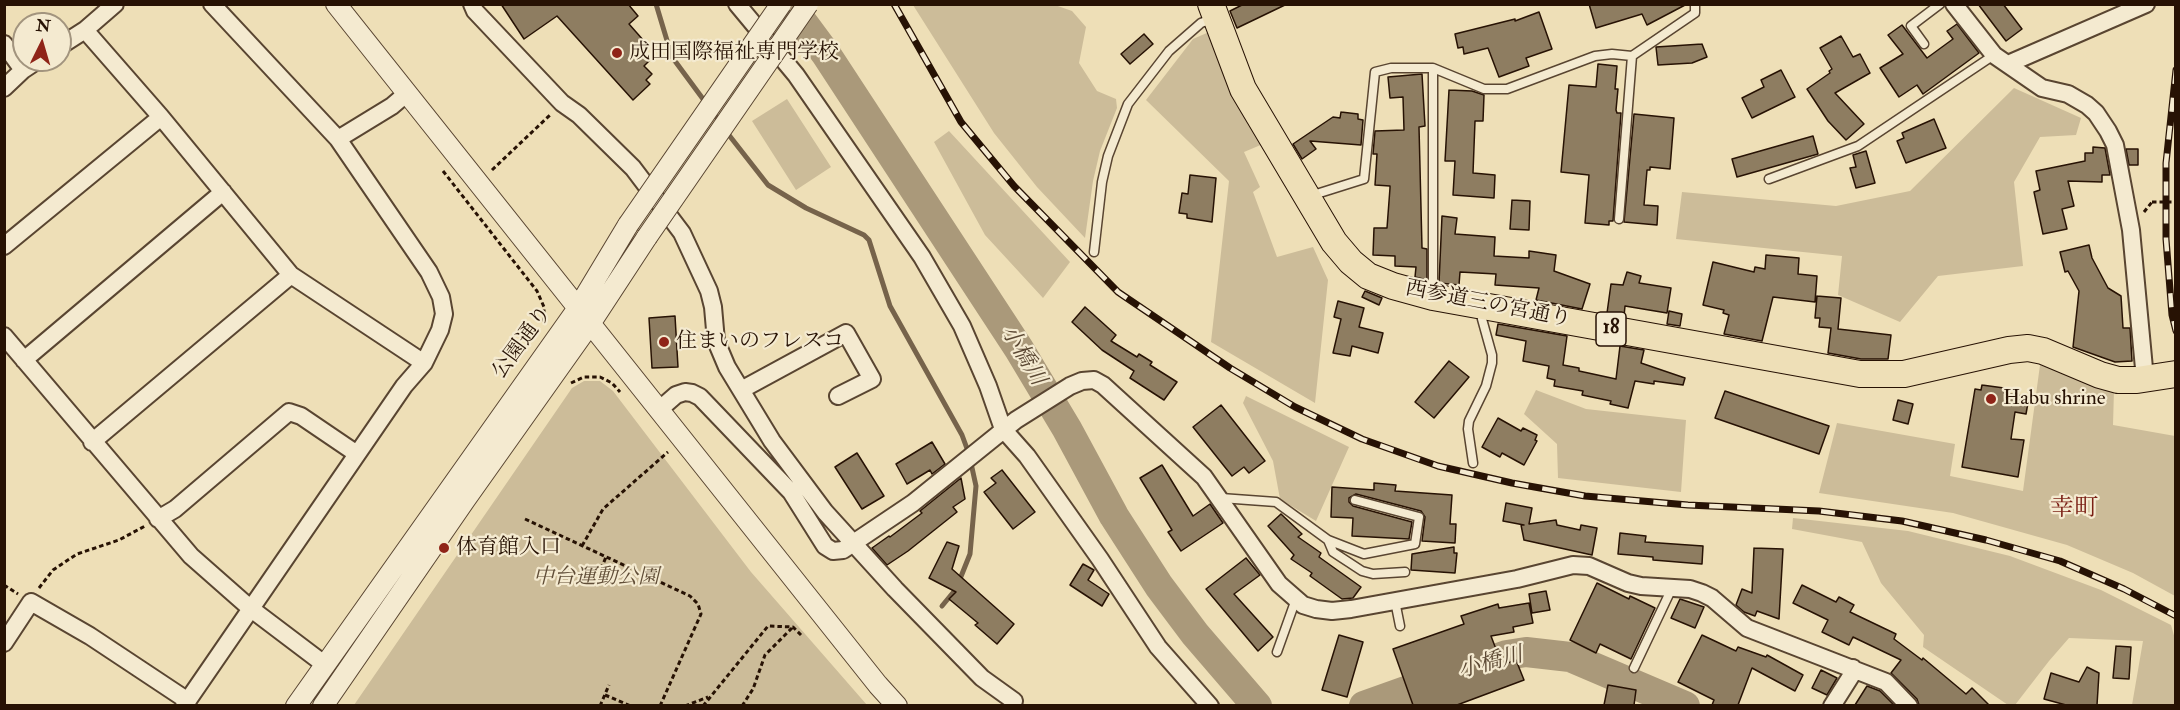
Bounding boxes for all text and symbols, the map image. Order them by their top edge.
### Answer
north arrow [12,12,72,72]
text: N [35,15,51,37]
place label: 成田国際福祉専門学校 [629,40,839,66]
marker: 成田国際福祉専門学校 [610,46,624,60]
street label: 西参道三の宮通り [1403,277,1573,333]
street label: 公園通り [488,302,558,384]
road number: 18 [1596,312,1626,346]
water label: 小橋川 [994,321,1050,391]
place label: 住まいのフレスコ [676,329,844,355]
marker: 住まいのフレスコ [657,335,671,349]
place label: Habu shrine [2003,386,2106,412]
marker: Habu shrine [1984,392,1998,406]
district label: 幸町 [2050,496,2098,524]
place label: 体育館入口 [456,535,561,561]
marker: 体育館入口 [437,541,451,555]
park label: 中台運動公園 [533,565,659,591]
water label: 小橋川 [1456,643,1526,685]

